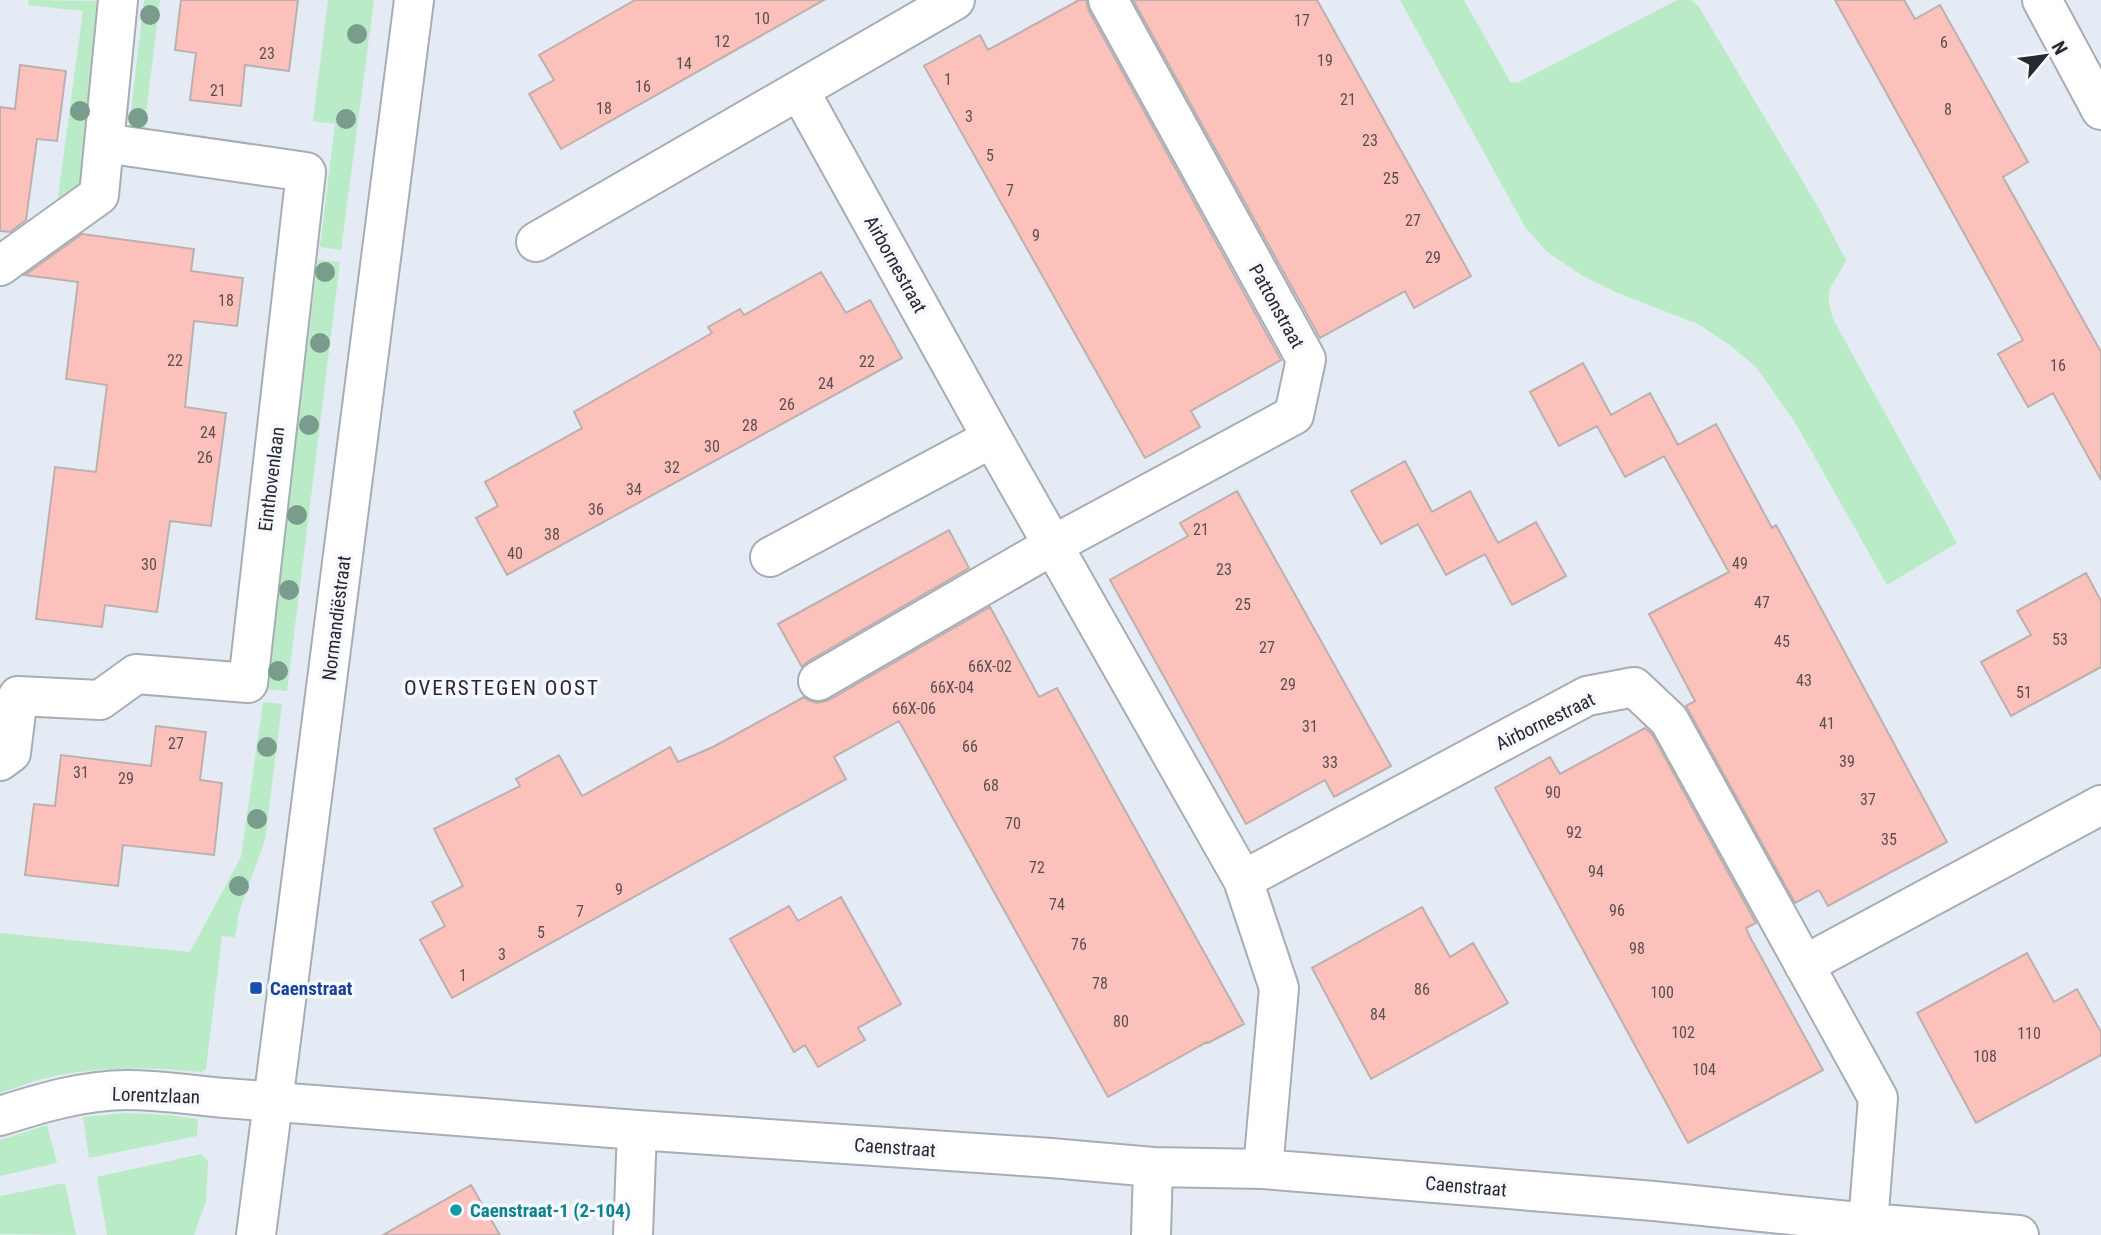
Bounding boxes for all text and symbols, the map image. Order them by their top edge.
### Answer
house number: 10 [754,9,770,28]
house number: 17 [1294,11,1310,30]
north arrow [2010,21,2080,91]
house number: 12 [714,32,730,51]
house number: 6 [1940,33,1948,52]
text: N [2047,37,2072,59]
house number: 23 [259,44,275,63]
house number: 19 [1317,51,1333,70]
house number: 14 [676,54,692,73]
house number: 1 [944,70,952,89]
house number: 16 [635,77,651,96]
house number: 21 [210,81,226,100]
house number: 21 [1340,90,1356,109]
house number: 18 [596,99,612,118]
house number: 8 [1944,100,1952,119]
house number: 3 [965,107,973,126]
house number: 23 [1362,131,1378,150]
house number: 5 [986,146,994,165]
house number: 25 [1383,169,1399,188]
house number: 7 [1006,181,1014,200]
house number: 27 [1405,211,1421,230]
street label: Airbornestraat [859,212,932,317]
house number: 9 [1032,226,1040,245]
house number: 29 [1425,248,1441,267]
street label: Pattonstraat [1244,260,1309,352]
house number: 18 [218,291,234,310]
house number: 22 [167,351,183,370]
house number: 22 [859,352,875,371]
house number: 16 [2050,356,2066,375]
house number: 24 [818,374,834,393]
house number: 26 [779,395,795,414]
house number: 28 [742,416,758,435]
house number: 24 [200,423,216,442]
street label: Einthovenlaan [254,426,289,533]
house number: 30 [704,437,720,456]
house number: 26 [197,448,213,467]
house number: 32 [664,458,680,477]
house number: 34 [626,480,642,499]
house number: 36 [588,500,604,519]
house number: 21 [1193,520,1209,539]
house number: 38 [544,525,560,544]
house number: 40 [507,544,523,563]
street label: Normandiëstraat [317,554,356,682]
house number: 49 [1732,554,1748,573]
house number: 30 [141,555,157,574]
house number: 23 [1216,560,1232,579]
house number: 47 [1754,593,1770,612]
house number: 25 [1235,595,1251,614]
house number: 53 [2052,630,2068,649]
house number: 45 [1774,632,1790,651]
house number: 27 [1259,638,1275,657]
house number: 66X-02 [968,657,1012,676]
house number: 43 [1796,671,1812,690]
house number: 29 [1280,675,1296,694]
district label: OVERSTEGEN OOST [404,676,600,700]
house number: 66X-04 [930,678,974,697]
house number: 51 [2016,683,2032,702]
street label: Airbornestraat [1492,688,1599,755]
house number: 66X-06 [892,699,936,718]
house number: 41 [1819,714,1835,733]
house number: 31 [1302,717,1318,736]
house number: 27 [168,734,184,753]
house number: 66 [962,737,978,756]
house number: 39 [1839,752,1855,771]
house number: 33 [1322,753,1338,772]
house number: 31 [73,763,89,782]
house number: 29 [118,769,134,788]
house number: 68 [983,776,999,795]
house number: 90 [1545,783,1561,802]
house number: 37 [1860,790,1876,809]
house number: 70 [1005,814,1021,833]
house number: 92 [1566,823,1582,842]
house number: 35 [1881,830,1897,849]
house number: 72 [1029,858,1045,877]
house number: 94 [1588,862,1604,881]
house number: 9 [615,880,623,899]
house number: 74 [1049,895,1065,914]
house number: 96 [1609,901,1625,920]
house number: 7 [576,902,584,921]
house number: 5 [537,923,545,942]
house number: 76 [1071,935,1087,954]
house number: 98 [1629,939,1645,958]
house number: 3 [498,945,506,964]
house number: 1 [459,966,467,985]
house number: 78 [1092,974,1108,993]
place label: Caenstraat [270,977,353,1000]
marker: Caenstraat [248,980,264,996]
house number: 86 [1414,980,1430,999]
house number: 100 [1650,983,1674,1002]
house number: 84 [1370,1005,1386,1024]
house number: 80 [1113,1012,1129,1031]
house number: 102 [1671,1023,1695,1042]
house number: 110 [2017,1024,2041,1043]
house number: 108 [1973,1047,1997,1066]
house number: 104 [1692,1060,1716,1079]
street label: Lorentzlaan [112,1082,200,1109]
street label: Caenstraat [854,1133,936,1162]
street label: Caenstraat [1424,1171,1508,1202]
place label: Caenstraat-1 (2-104) [470,1199,631,1222]
marker: Caenstraat-1 (2-104) [448,1202,464,1218]

